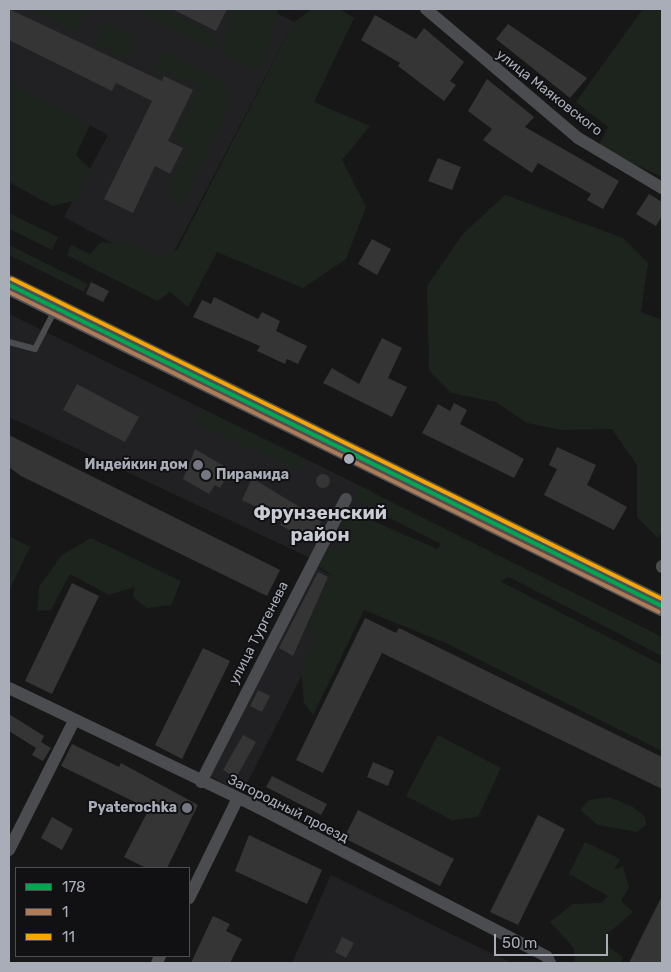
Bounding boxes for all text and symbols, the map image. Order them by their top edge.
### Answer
street label: улица Маяковского [493,46,605,140]
unlabelled marker [344,454,354,464]
place label: Индейкин дом [85,457,188,473]
marker: Индейкин дом [192,459,204,471]
place label: Пирамида [216,467,289,483]
marker: Пирамида [200,469,212,481]
district label: Фрунзенский район [253,502,387,546]
street label: улица Тургенева [226,579,292,687]
street label: Загородный проезд [225,771,351,847]
place label: Pyaterochka [88,800,177,816]
marker: Pyaterochka [181,802,193,814]
legend [15,867,190,957]
text: 178 [62,878,86,896]
text: 1 [62,903,68,921]
scale bar [496,924,610,956]
text: 11 [62,928,75,946]
text: 50 m [502,934,537,952]

